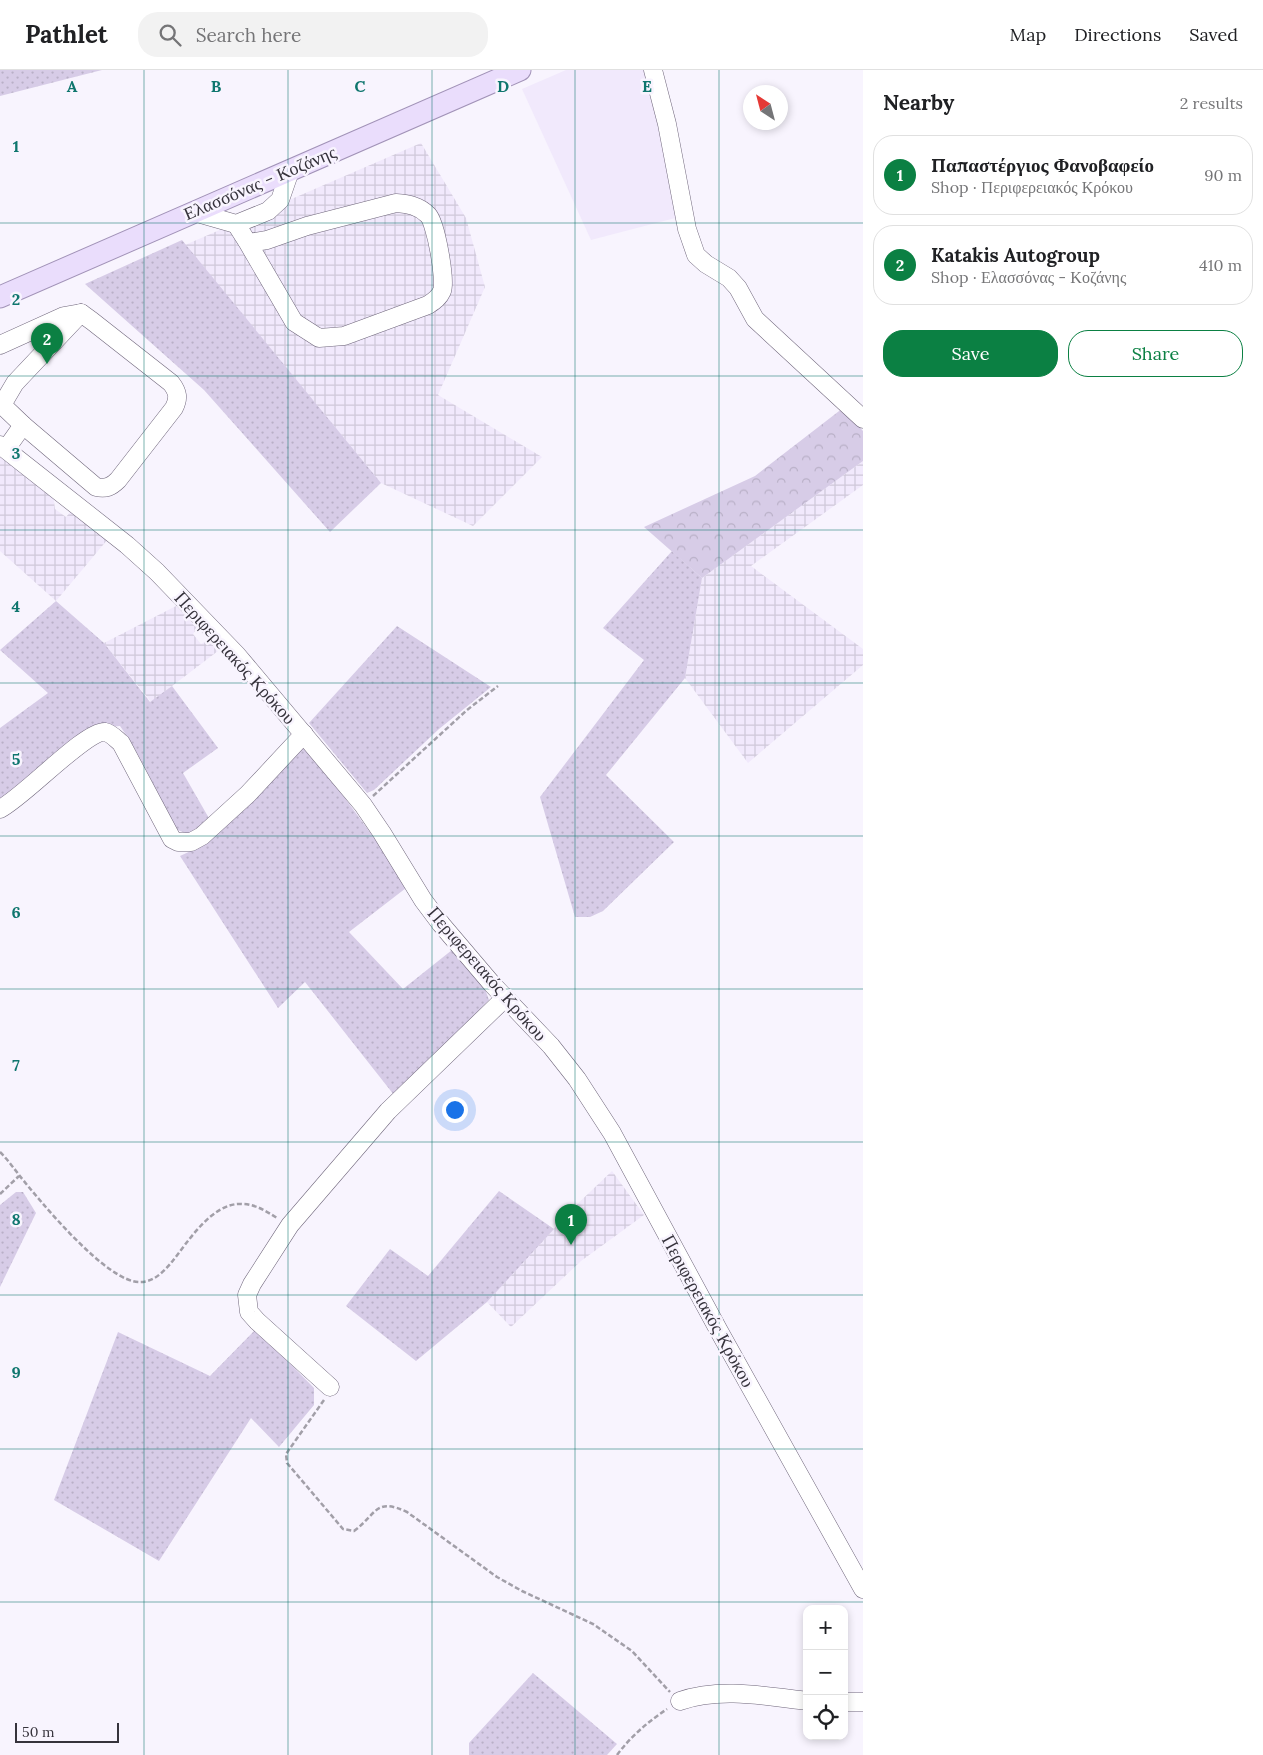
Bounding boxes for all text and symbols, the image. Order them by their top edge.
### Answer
search box [138,12,488,57]
text: Pathlet [25,19,108,50]
icon: search [156,21,184,49]
text: Search here [196,23,301,47]
text: Map [1010,23,1046,46]
text: Directions [1074,23,1161,46]
text: Saved [1189,23,1238,46]
text: A [67,76,78,96]
text: B [211,76,222,96]
text: C [354,76,366,96]
text: D [497,76,509,96]
text: E [642,76,652,96]
north arrow [743,85,788,130]
text: Nearby [883,89,954,116]
text: 2 results [1180,93,1243,113]
text: 1 [13,136,19,156]
street label: Ελασσόνας - Κοζάνης [180,140,340,225]
text: Παπαστέργιος Φανοβαφείο [931,153,1154,177]
text: 1 [897,165,903,185]
text: 90 m [1204,165,1242,185]
text: Shop · Περιφερειακός Κρόκου [931,177,1133,197]
text: Katakis Autogroup [931,243,1100,267]
text: 2 [896,255,904,275]
text: 410 m [1199,255,1242,275]
text: Shop · Ελασσόνας - Κοζάνης [931,267,1126,287]
text: 2 [12,289,20,309]
pin: 2 [31,323,63,364]
button: Save [883,330,1058,377]
button: Share [1068,330,1243,377]
text: 3 [12,443,21,463]
street label: Περιφερειακός Κρόκου [170,586,301,729]
text: 4 [12,596,21,616]
text: 5 [12,749,21,769]
text: 6 [11,902,21,922]
street label: Περιφερειακός Κρόκου [423,902,552,1046]
text: 7 [12,1055,20,1075]
your location [442,1097,468,1123]
pin: 1 [555,1204,587,1245]
text: 8 [11,1209,21,1229]
street label: Περιφερειακός Κρόκου [657,1230,760,1391]
text: 9 [11,1362,21,1382]
map controls [803,1605,848,1740]
button: + [803,1605,848,1650]
button: − [803,1650,848,1695]
button: locate [803,1695,848,1740]
scale bar [15,1720,119,1743]
text: 50 m [22,1723,55,1741]

